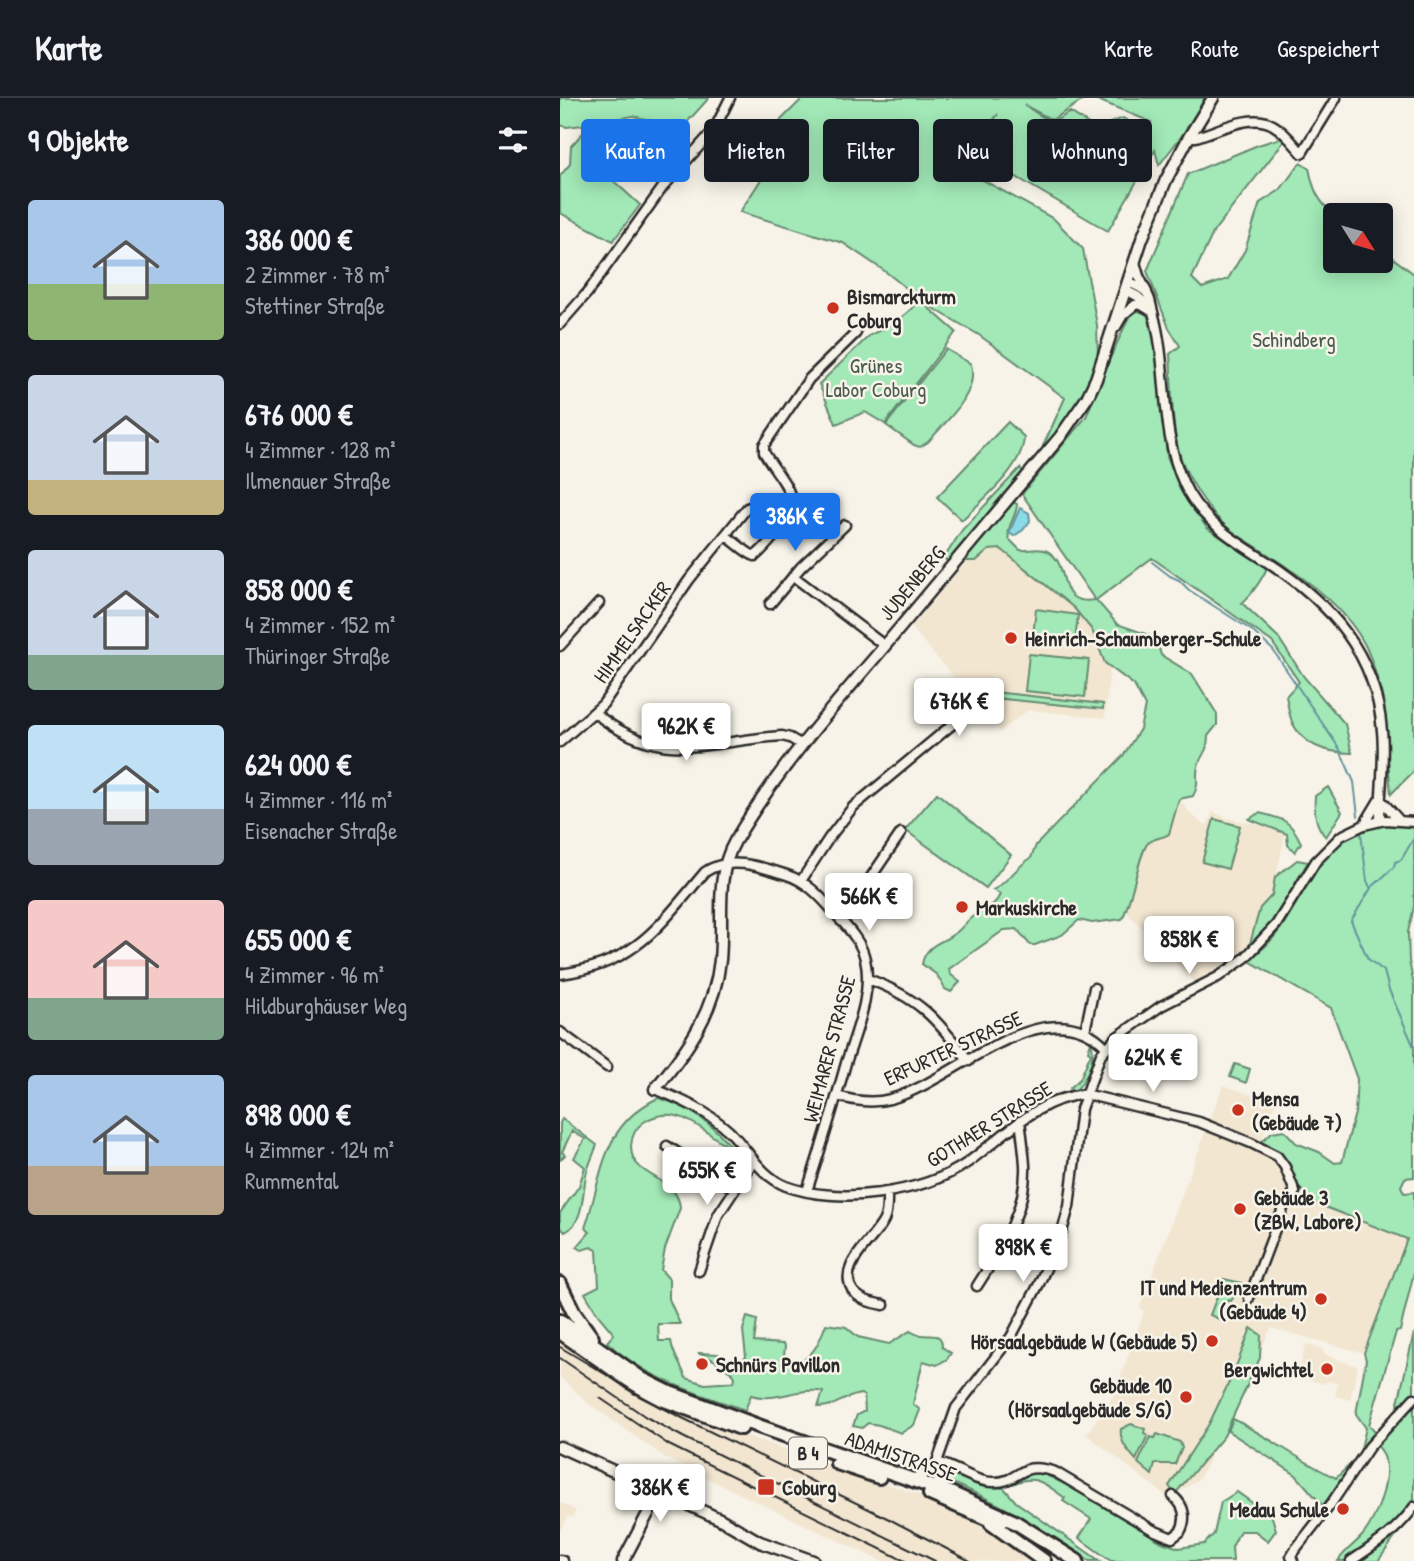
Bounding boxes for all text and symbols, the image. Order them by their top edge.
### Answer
text: Karte [35,26,102,70]
text: Karte [1104,32,1153,64]
text: Route [1191,32,1239,64]
text: Gespeichert [1277,32,1379,64]
chip: Kaufen [581,119,690,182]
chip: Mieten [704,119,809,182]
chip: Filter [823,119,919,182]
chip: Neu [933,119,1013,182]
chip: Wohnung [1027,119,1152,182]
text: 9 Objekte [28,120,129,160]
icon: filters [494,121,532,159]
north arrow [1323,203,1393,273]
map controls [1323,203,1393,273]
text: 386 000 € [245,219,352,259]
icon: home [84,228,168,312]
text: 2 Zimmer · 78 m² [245,259,390,290]
place label: Bismarckturm Coburg [847,282,956,336]
text: Stettiner Straße [245,290,385,321]
marker: Bismarckturm Coburg [825,300,841,316]
park label: Schindberg [1252,325,1336,354]
park label: Grünes Labor Coburg [826,351,926,404]
text: 676 000 € [245,394,352,434]
icon: home [84,403,168,487]
text: 4 Zimmer · 128 m² [245,434,396,465]
text: Ilmenauer Straße [245,465,391,496]
pin: 386K € [738,494,852,553]
text: 386K € [766,500,824,531]
street label: JUDENBERG [872,539,952,627]
text: 858 000 € [245,569,352,609]
street label: HIMMELSACKER [586,575,678,689]
icon: home [84,578,168,662]
text: 4 Zimmer · 152 m² [245,609,395,640]
place label: Heinrich-Schaumberger-Schule [1025,624,1262,654]
marker: Heinrich-Schaumberger-Schule [1003,630,1019,646]
text: Thüringer Straße [245,640,390,671]
pin: 676K € [902,678,1016,738]
text: 676K € [930,685,988,716]
pin: 962K € [629,704,743,763]
text: 962K € [658,710,714,741]
text: 624 000 € [245,744,351,784]
icon: home [84,753,168,837]
text: 4 Zimmer · 116 m² [245,784,392,815]
text: Eisenacher Straße [245,815,397,846]
pin: 566K € [812,874,926,933]
text: 566K € [841,880,897,911]
place label: Markuskirche [976,893,1077,922]
marker: Markuskirche [954,899,970,915]
pin: 858K € [1132,916,1246,976]
text: 655 000 € [245,919,351,959]
text: 858K € [1160,923,1218,954]
icon: home [84,928,168,1012]
text: 4 Zimmer · 96 m² [245,959,384,990]
street label: WEIMARER STRASSE [795,972,863,1126]
text: Hildburghäuser Weg [245,990,407,1021]
street label: ERFURTER STRASSE [879,1003,1027,1093]
pin: 624K € [1096,1034,1210,1094]
text: 624K € [1125,1041,1181,1072]
street label: GOTHAER STRASSE [921,1074,1057,1174]
place label: Mensa (Gebäude 7) [1252,1084,1342,1137]
text: 898 000 € [245,1094,351,1134]
marker: Mensa (Gebäude 7) [1230,1102,1246,1118]
icon: home [84,1103,168,1187]
text: 4 Zimmer · 124 m² [245,1134,394,1165]
pin: 655K € [650,1148,764,1207]
text: 655K € [678,1154,736,1185]
text: Rummental [245,1165,339,1196]
place label: Gebäude 3 (ZBW, Labore) [1254,1183,1362,1236]
marker: Gebäude 3 (ZBW, Labore) [1232,1201,1248,1217]
pin: 898K € [966,1224,1080,1284]
text: 898K € [995,1231,1051,1262]
place label: IT und Medienzentrum (Gebäude 4) [1140,1273,1307,1326]
marker: IT und Medienzentrum (Gebäude 4) [1313,1291,1329,1307]
place label: Hörsaalgebäude W (Gebäude 5) [971,1327,1198,1357]
marker: Hörsaalgebäude W (Gebäude 5) [1204,1333,1220,1349]
place label: Schnürs Pavillon [716,1350,840,1379]
place label: Bergwichtel [1224,1355,1313,1385]
marker: Schnürs Pavillon [694,1356,710,1372]
marker: Bergwichtel [1319,1361,1335,1377]
place label: Gebäude 10 (Hörsaalgebäude S/G) [1008,1371,1173,1425]
marker: Gebäude 10 (Hörsaalgebäude S/G) [1178,1389,1194,1405]
street label: ADAMISTRASSE [842,1423,960,1489]
road number: B 4 [789,1438,827,1469]
pin: 386K € [603,1464,717,1524]
text: 386K € [631,1471,689,1502]
place label: Coburg [782,1473,836,1503]
marker: Coburg [756,1477,776,1497]
place label: Medau Schule [1230,1495,1330,1524]
marker: Medau Schule [1335,1501,1351,1517]

